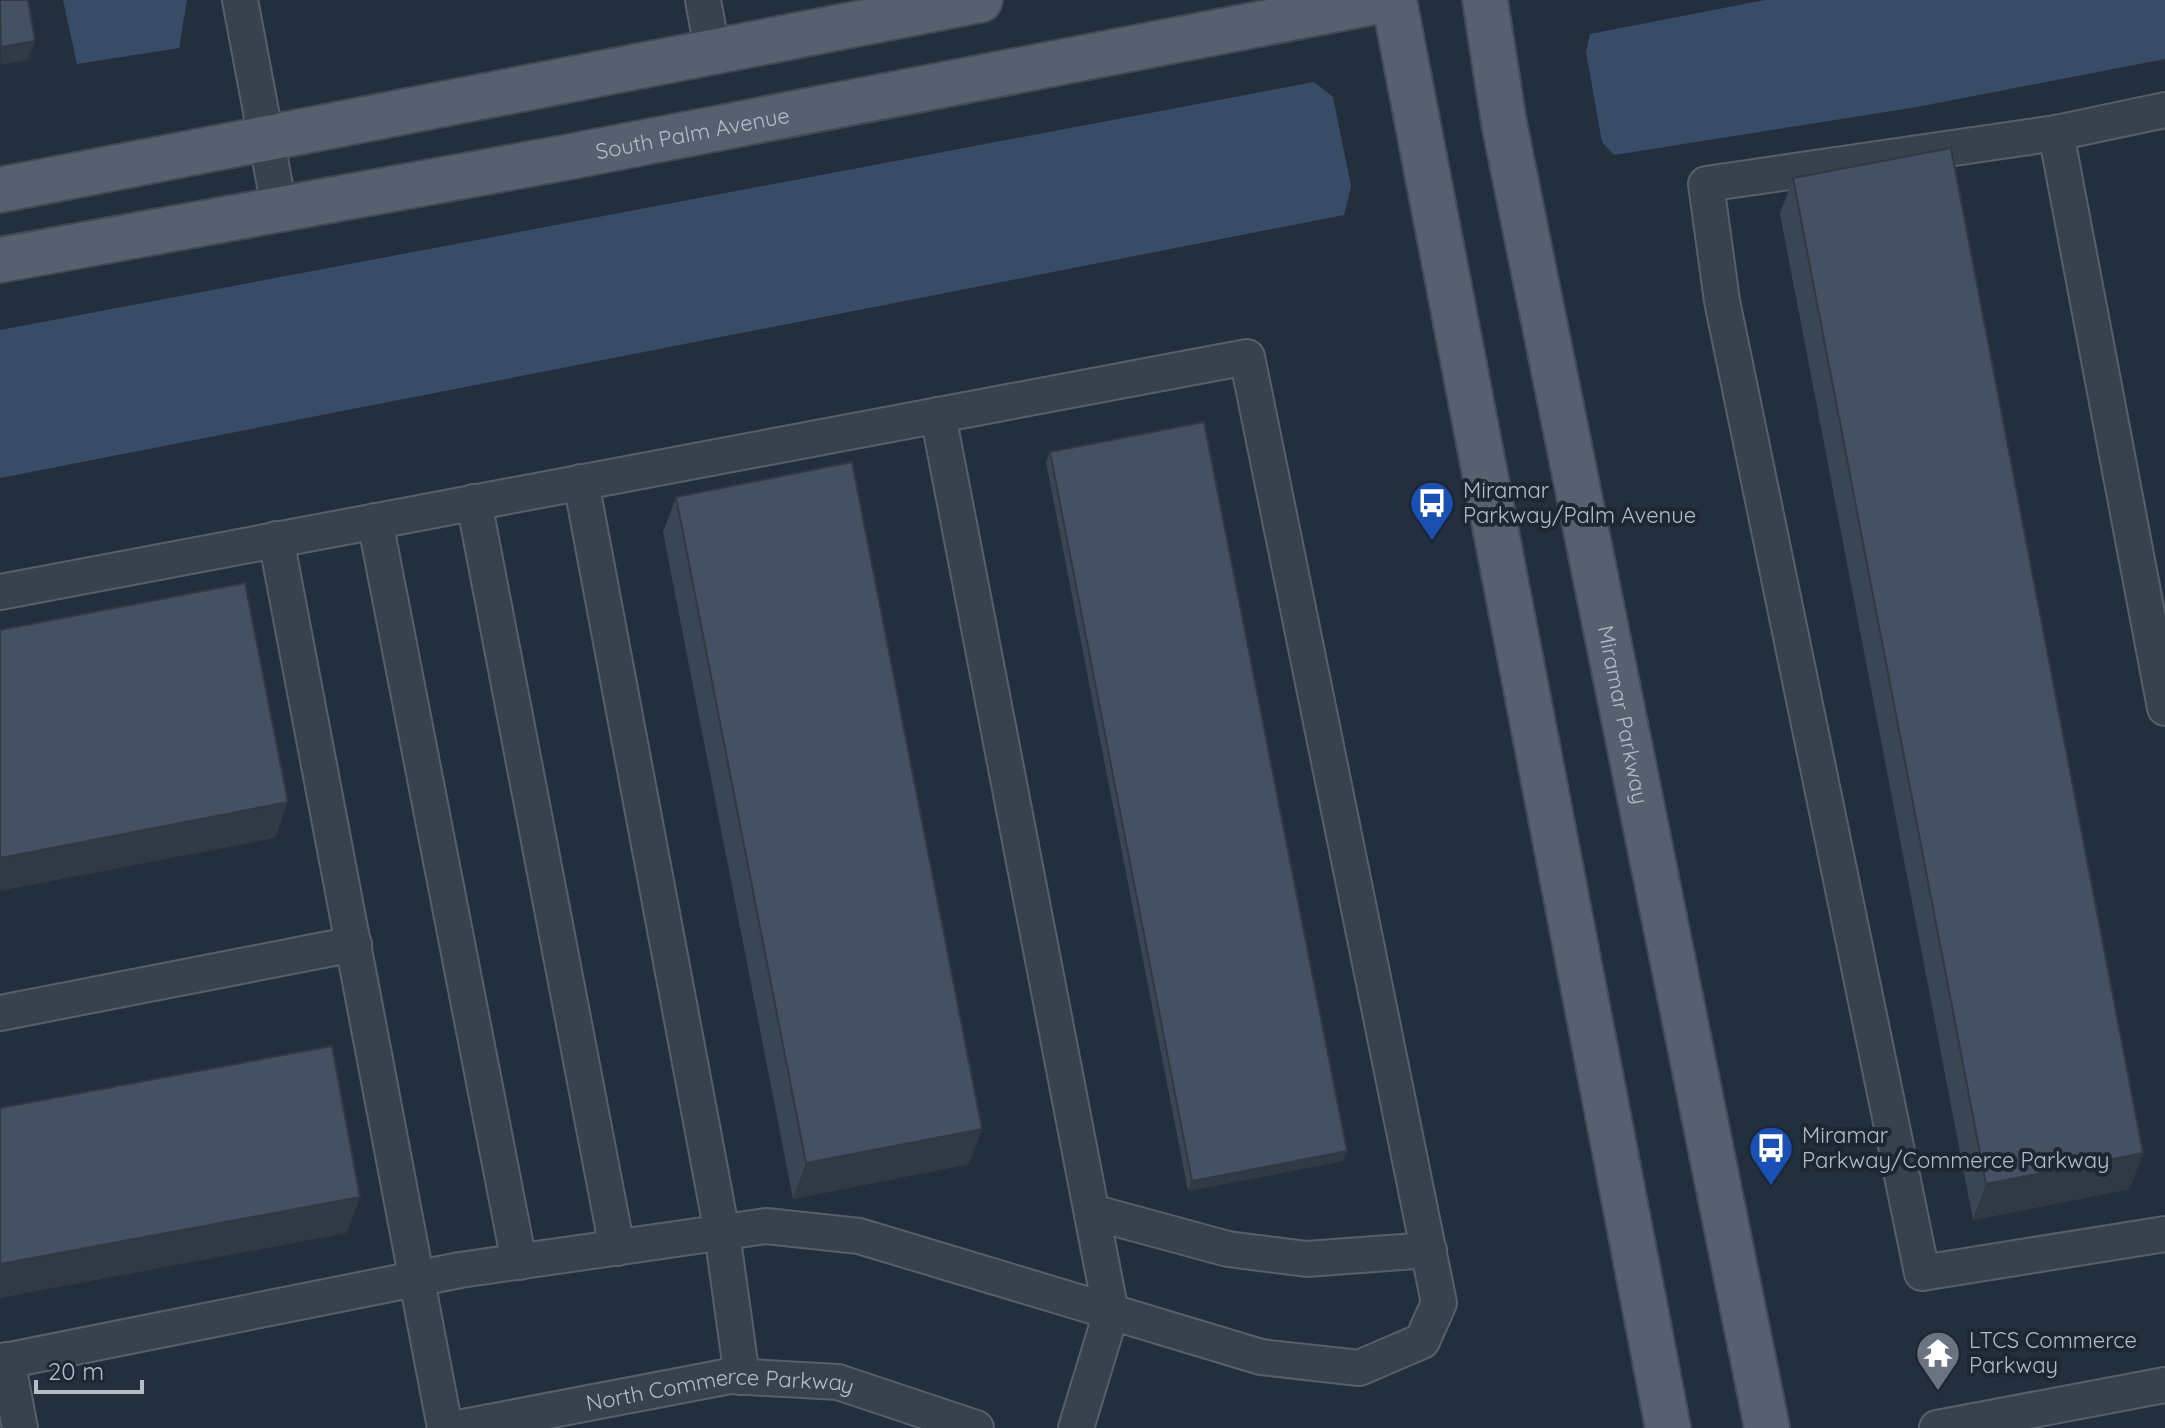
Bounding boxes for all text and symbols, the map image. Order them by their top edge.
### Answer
street label: South Palm Avenue [593,101,792,165]
place label: Miramar Parkway/Palm Avenue [1463,476,1696,529]
bus stop icon: Miramar Parkway/Palm Avenue [1408,479,1456,542]
street label: Miramar Parkway [1592,623,1655,806]
place label: Miramar Parkway/Commerce Parkway [1802,1121,2110,1174]
bus stop icon: Miramar Parkway/Commerce Parkway [1747,1124,1795,1187]
place label: LTCS Commerce Parkway [1969,1326,2137,1379]
temple icon: LTCS Commerce Parkway [1914,1329,1962,1392]
scale bar [36,1344,142,1394]
text: 20 m [48,1356,104,1386]
street label: North Commerce Parkway [584,1362,858,1417]

